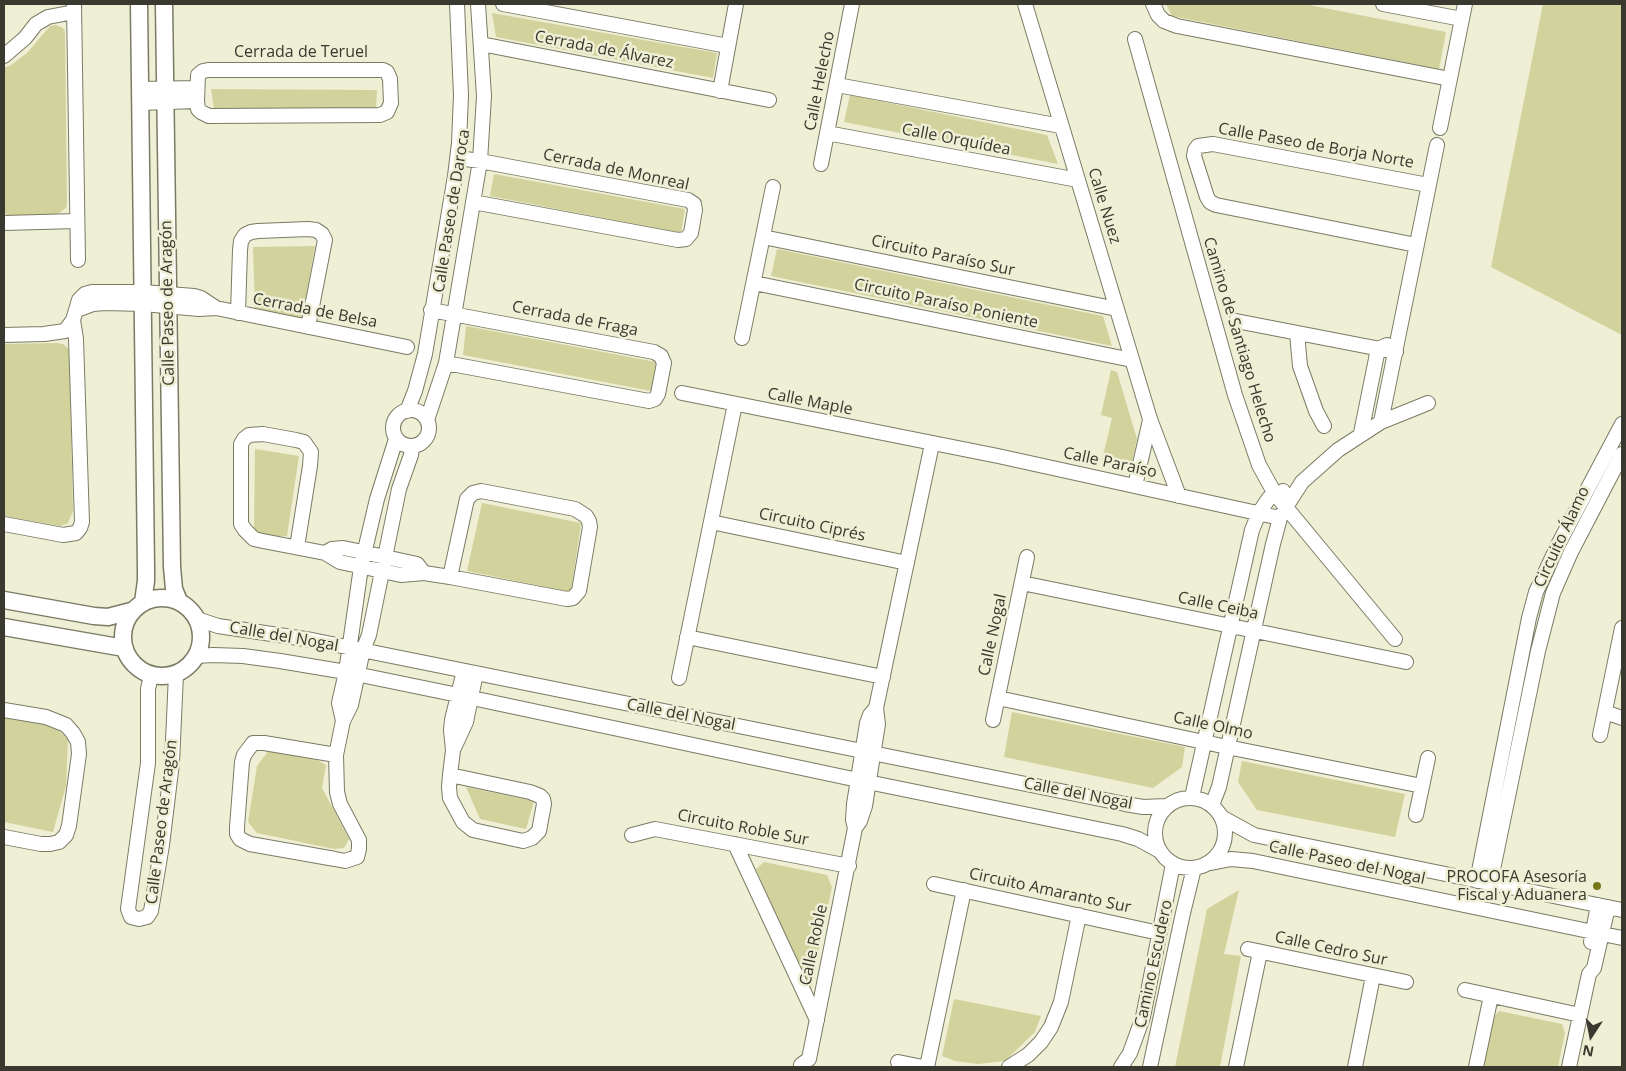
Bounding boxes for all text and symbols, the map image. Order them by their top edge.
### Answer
street label: Cerrada de Álvarez [533,27,675,73]
street label: Calle Helecho [801,30,839,132]
street label: Cerrada de Teruel [234,42,368,62]
street label: Calle Paseo de Borja Norte [1217,119,1415,173]
street label: Calle Orquídea [900,120,1012,160]
street label: Calle Paseo de Daroca [430,128,474,294]
street label: Cerrada de Monreal [541,145,691,195]
street label: Calle Nuez [1083,166,1125,246]
street label: Calle Paseo de Aragón [157,220,179,386]
street label: Circuito Paraíso Sur [870,231,1016,281]
street label: Camino de Santiago Helecho [1199,235,1279,445]
street label: Circuito Paraíso Poniente [852,275,1040,333]
street label: Cerrada de Belsa [251,289,379,333]
street label: Cerrada de Fraga [510,297,640,341]
street label: Calle Maple [766,384,854,420]
street label: Calle Paraíso [1061,444,1159,482]
street label: Circuito Álamo [1530,483,1594,591]
street label: Circuito Ciprés [757,504,867,546]
street label: Calle Ceiba [1176,588,1260,624]
street label: Calle Nogal [975,592,1011,678]
street label: Calle del Nogal [228,618,340,656]
street label: Calle del Nogal [625,695,737,735]
street label: Calle Olmo [1171,708,1255,744]
street label: Calle Paseo de Aragón [142,739,182,905]
street label: Calle del Nogal [1022,774,1134,814]
street label: Circuito Roble Sur [676,806,810,850]
street label: Calle Paseo del Nogal [1267,837,1427,889]
street label: Circuito Amaranto Sur [967,864,1133,918]
place label: PROCOFA Asesoría Fiscal y Aduanera [1447,867,1587,905]
marker: PROCOFA Asesoría Fiscal y Aduanera [1591,880,1603,892]
street label: Camino Escudero [1131,898,1177,1030]
street label: Calle Roble [796,903,832,987]
street label: Calle Cedro Sur [1273,928,1389,970]
north arrow [1566,1011,1616,1061]
text: N [1581,1041,1595,1062]

